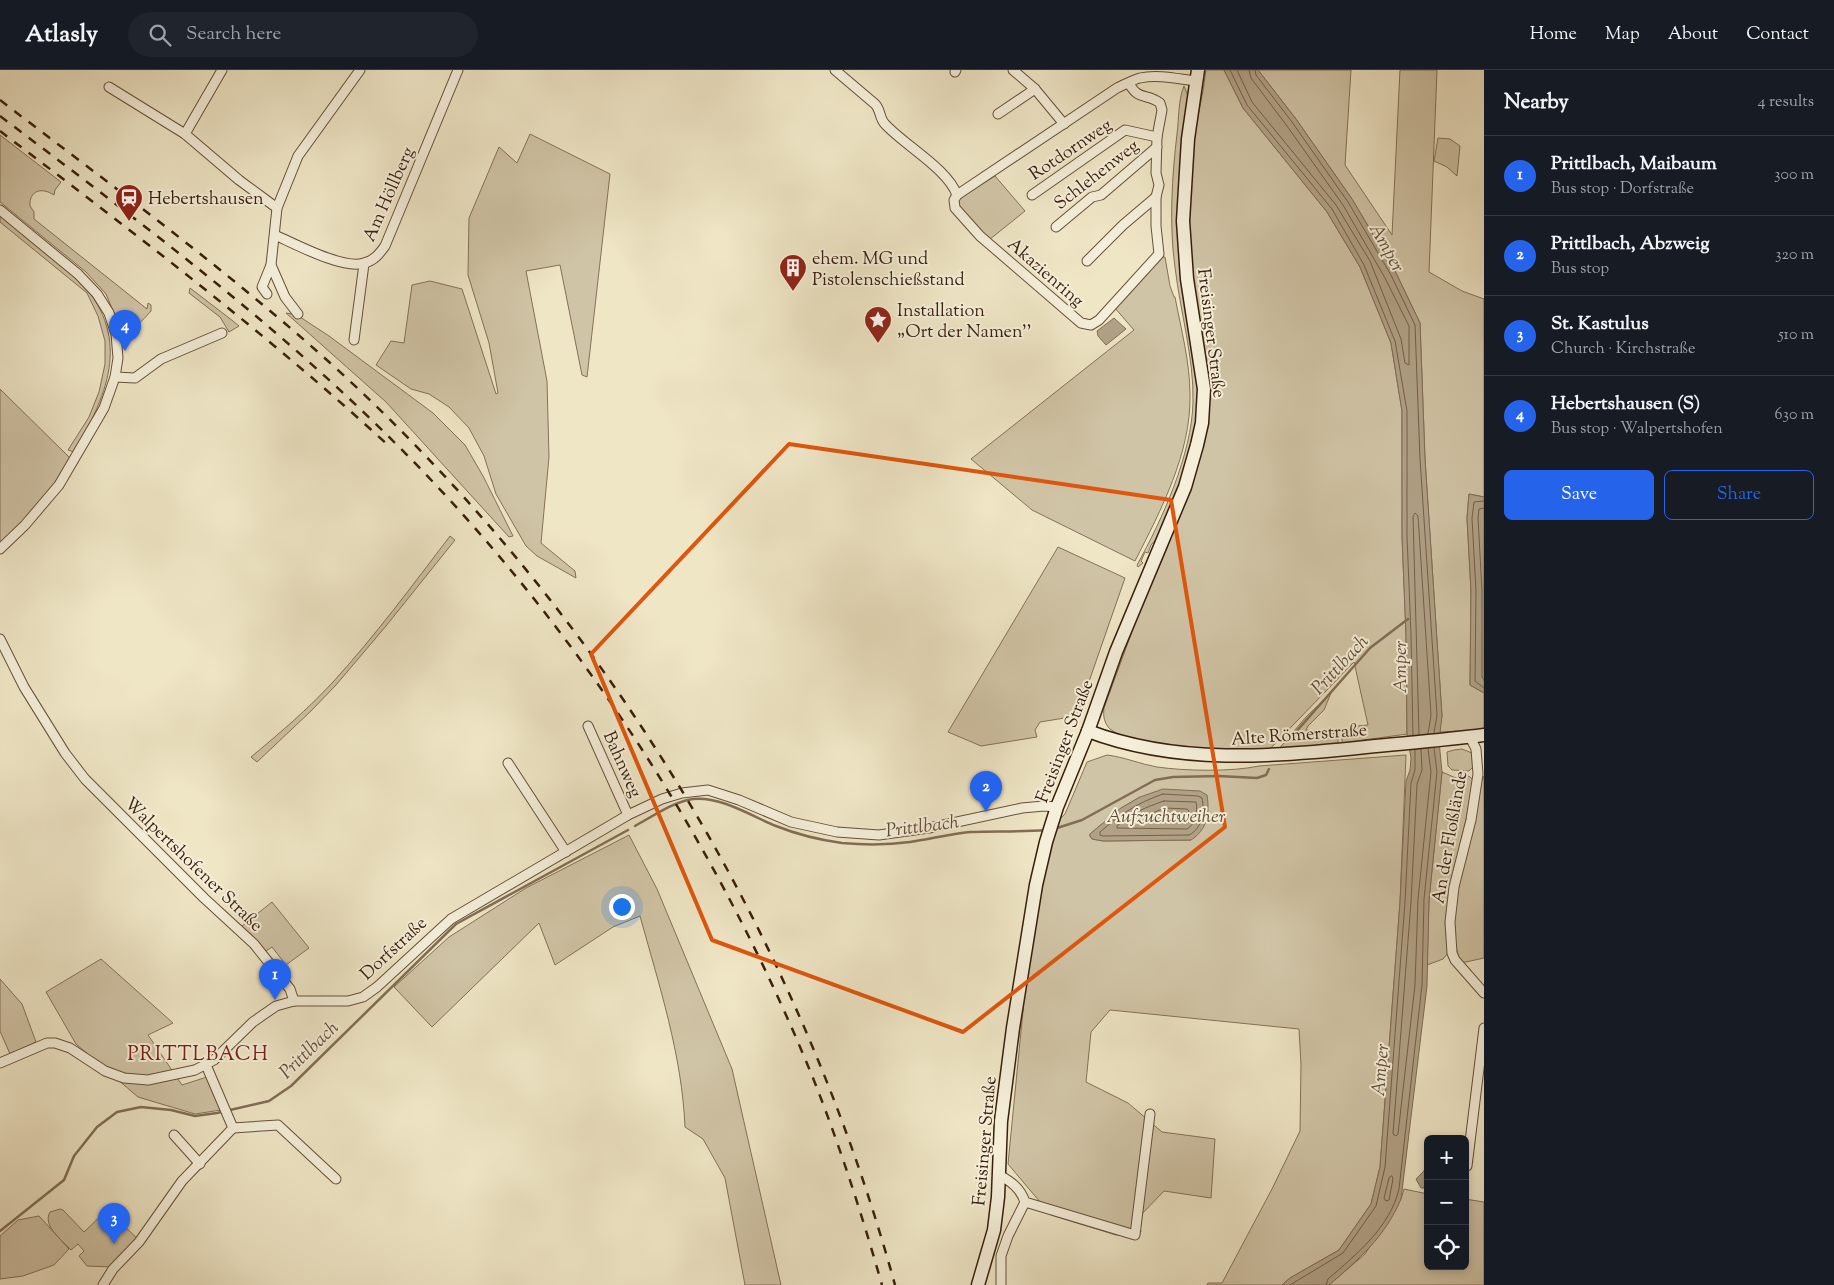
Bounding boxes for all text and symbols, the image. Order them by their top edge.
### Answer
search box [128,12,478,57]
text: Atlasly [25,18,98,52]
icon: search [146,21,174,49]
text: Search here [186,21,281,48]
text: Home [1530,22,1577,48]
text: Map [1605,22,1640,48]
text: About [1668,22,1718,48]
text: Contact [1746,22,1809,48]
text: Nearby [1504,88,1569,118]
text: 4 results [1758,91,1814,114]
street label: Rotdornweg [1024,113,1118,188]
street label: Schlehenweg [1049,134,1145,217]
street label: Am Höllberg [357,143,422,246]
text: Prittlbach, Maibaum [1551,151,1717,178]
text: 1 [1517,164,1523,187]
text: 300 m [1774,164,1814,187]
text: Bus stop · Dorfstraße [1551,178,1694,201]
station icon: Hebertshausen [114,183,144,222]
place label: Hebertshausen [148,187,264,213]
water label: Amper [1361,219,1411,278]
text: Prittlbach, Abzweig [1551,231,1710,258]
street label: Akazienring [1000,233,1089,314]
text: 2 [1516,244,1524,267]
text: 320 m [1775,244,1814,267]
place label: ehem. MG und Pistolenschießstand [812,247,965,294]
building icon: ehem. MG und Pistolenschießstand [778,253,808,292]
text: Bus stop [1551,258,1609,281]
street label: Freisinger Straße [1189,267,1231,399]
place label: Installation „Ort der Namen'' [897,299,1032,346]
place icon: Installation „Ort der Namen'' [863,305,893,344]
pin: 4 [109,310,141,351]
text: St. Kastulus [1551,311,1649,338]
text: 3 [1517,324,1523,347]
text: 510 m [1778,324,1814,347]
text: Church · Kirchstraße [1551,338,1695,361]
text: Hebertshausen (S) [1551,391,1700,418]
text: 4 [1516,404,1524,427]
text: 630 m [1775,404,1814,427]
text: Bus stop · Walpertshofen [1551,418,1723,441]
button: Save [1504,470,1654,520]
button: Share [1664,470,1814,520]
water label: Prittlbach [1306,629,1376,702]
water label: Amper [1388,640,1415,693]
street label: Freisinger Straße [1030,676,1101,807]
street label: Alte Römerstraße [1230,718,1368,754]
street label: Bahnweg [595,727,647,802]
street label: An der Floßlände [1427,769,1475,906]
pin: 2 [970,771,1002,812]
street label: Walpertshofener Straße [117,792,268,939]
water label: Aufzuchtweiher [1107,804,1226,831]
water label: Prittlbach [884,810,961,845]
your location [609,894,635,920]
street label: Dorfstraße [355,912,434,987]
pin: 1 [259,959,291,1000]
water label: Prittlbach [274,1015,346,1086]
district label: PRITTLBACH [127,1041,269,1070]
water label: Amper [1366,1043,1397,1098]
street label: Freisinger Straße [967,1075,1005,1207]
map controls [1424,1135,1469,1270]
button: + [1424,1135,1469,1180]
button: − [1424,1180,1469,1225]
pin: 3 [98,1203,130,1244]
button: locate [1424,1225,1469,1270]

